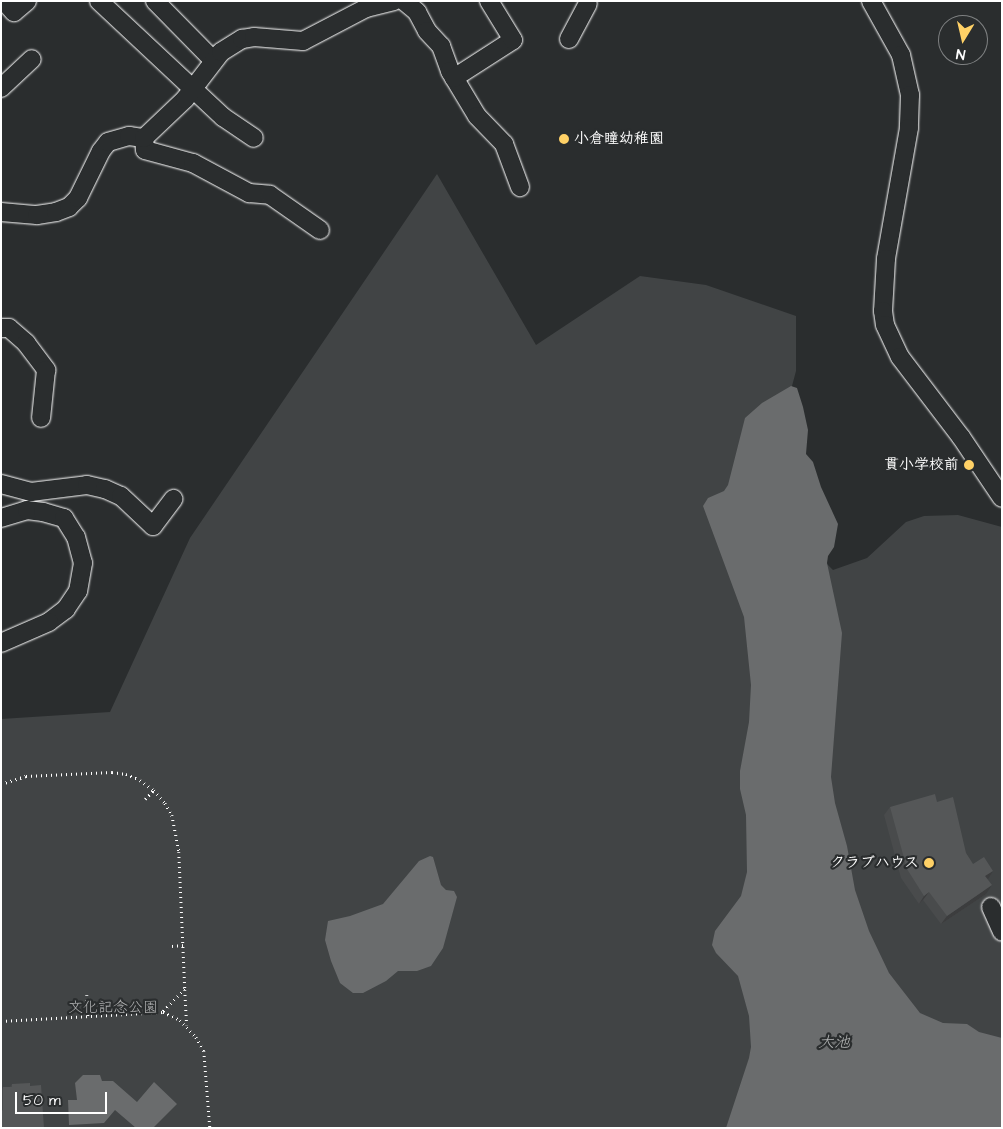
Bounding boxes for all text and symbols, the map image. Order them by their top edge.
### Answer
north arrow [938,15,988,65]
text: N [955,43,967,64]
place label: 小倉瞳幼稚園 [574,130,664,148]
marker: 小倉瞳幼稚園 [558,133,570,145]
place label: 貫小学校前 [884,456,959,474]
marker: 貫小学校前 [963,459,975,471]
place label: クラブハウス [829,854,919,872]
marker: クラブハウス [923,857,935,869]
park label: 文化記念公園 [68,999,158,1017]
water label: 大池 [818,1032,850,1052]
scale bar [18,1082,110,1114]
text: 50 m [23,1090,61,1111]

